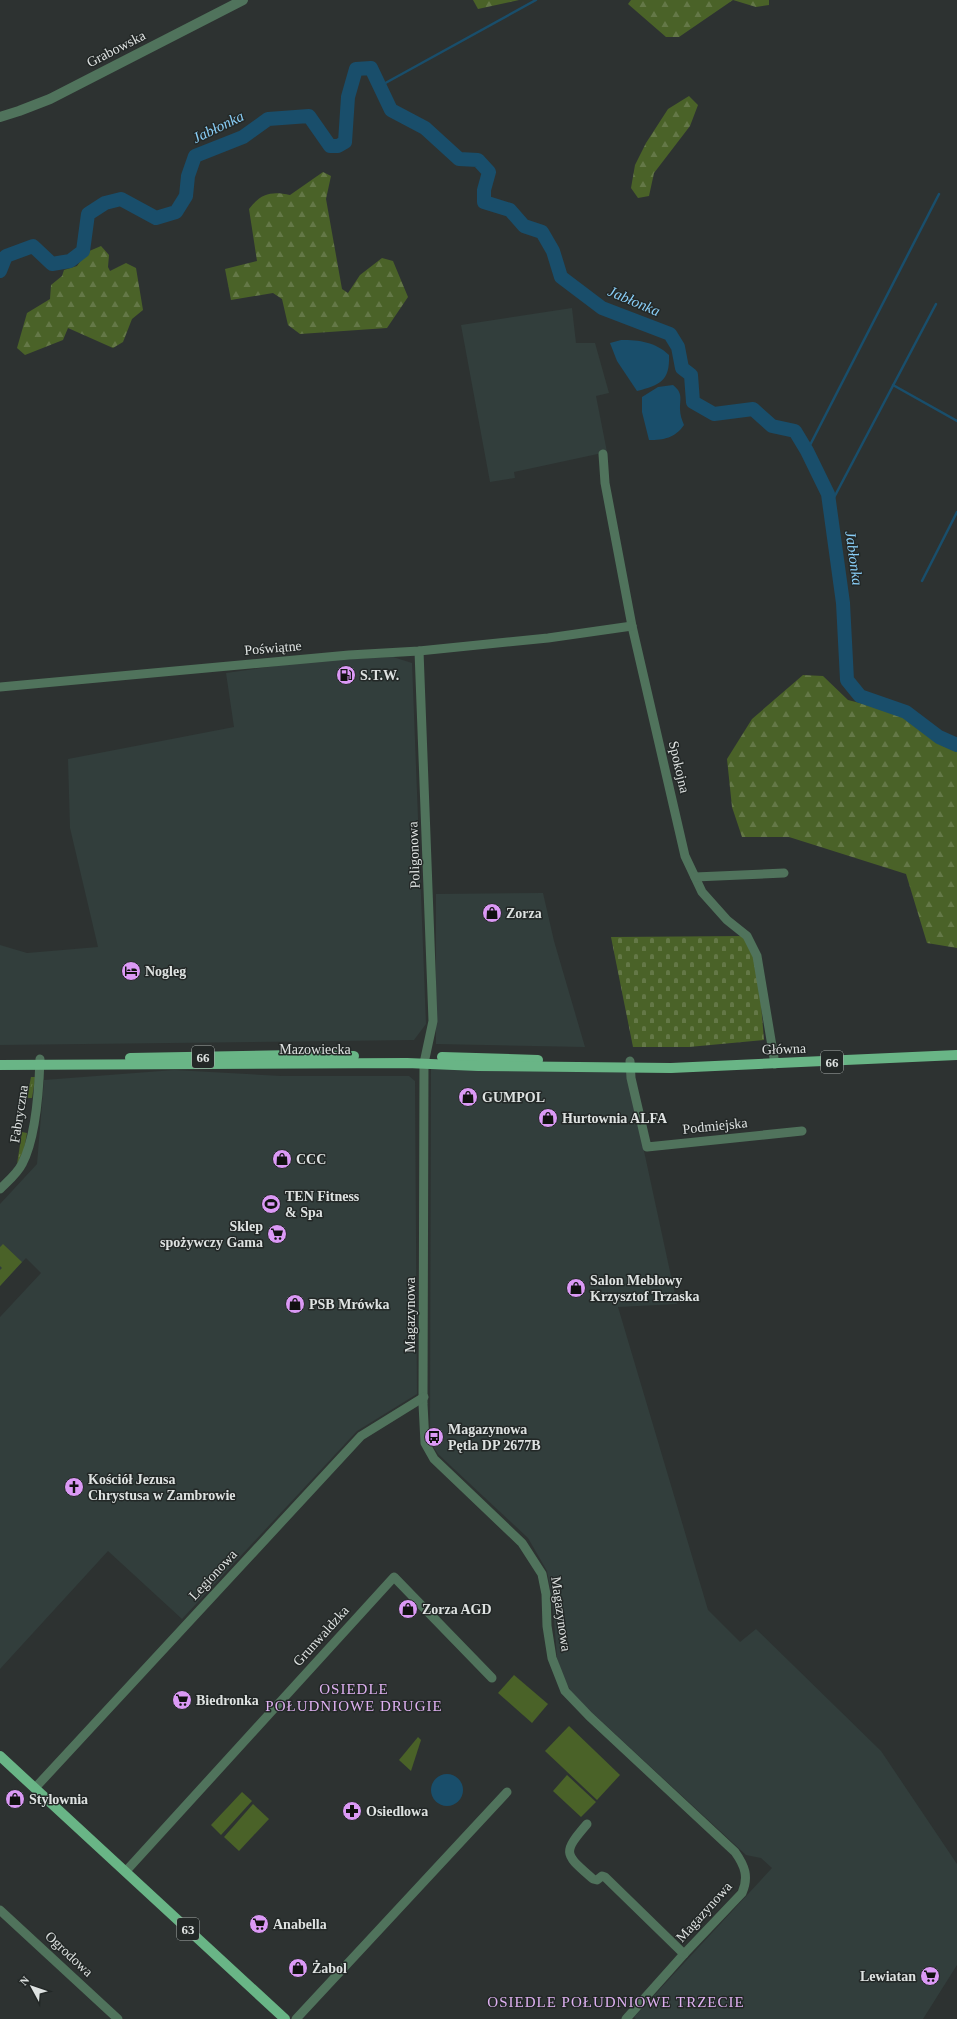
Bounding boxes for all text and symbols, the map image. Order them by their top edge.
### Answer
street label: Grabowska [84,27,149,70]
water label: Jabłonka [190,108,246,146]
water label: Jabłonka [606,283,662,319]
water label: Jabłonka [842,530,866,586]
street label: Poświątne [244,638,302,658]
fuel station icon: S.T.W. [335,664,357,686]
place label: S.T.W. [360,668,399,683]
street label: Spokojna [666,740,692,795]
street label: Poligonowa [405,821,423,889]
shop icon: Zorza [481,902,503,924]
place label: Zorza [506,906,542,921]
hotel icon: Nogleg [120,960,142,982]
place label: Nogleg [145,964,186,979]
street label: Główna [762,1041,807,1057]
street label: Mazowiecka [279,1042,352,1057]
road number: 66 [192,1046,214,1068]
road number: 66 [821,1051,843,1073]
street label: Fabryczna [7,1083,31,1144]
shop icon: GUMPOL [457,1086,479,1108]
place label: GUMPOL [482,1090,545,1105]
shop icon: Hurtownia ALFA [537,1107,559,1129]
place label: Hurtownia ALFA [562,1111,668,1126]
street label: Podmiejska [682,1115,749,1137]
shop icon: CCC [271,1148,293,1170]
place label: CCC [296,1152,326,1167]
place label: TEN Fitness & Spa [285,1189,360,1220]
sports icon: TEN Fitness & Spa [260,1193,282,1215]
place label: Sklep spożywczy Gama [160,1219,263,1250]
supermarket icon: Sklep spożywczy Gama [266,1223,288,1245]
place label: Salon Meblowy Krzysztof Trzaska [590,1273,700,1304]
street label: Magazynowa [403,1277,418,1353]
shop icon: Salon Meblowy Krzysztof Trzaska [565,1277,587,1299]
shop icon: PSB Mrówka [284,1293,306,1315]
place label: PSB Mrówka [309,1297,390,1312]
place label: Magazynowa Pętla DP 2677B [448,1422,541,1453]
bus stop icon: Magazynowa Pętla DP 2677B [423,1426,445,1448]
place label: Kościół Jezusa Chrystusa w Zambrowie [88,1472,236,1503]
church icon: Kościół Jezusa Chrystusa w Zambrowie [63,1476,85,1498]
street label: Legionowa [186,1546,240,1603]
street label: Magazynowa [548,1576,574,1653]
shop icon: Zorza AGD [397,1598,419,1620]
street label: Grunwaldzka [290,1602,352,1669]
place label: Zorza AGD [422,1602,492,1617]
district label: OSIEDLE POŁUDNIOWE DRUGIE [265,1681,443,1714]
supermarket icon: Biedronka [171,1689,193,1711]
place label: Biedronka [196,1693,259,1708]
shop icon: Stylownia [4,1788,26,1810]
place label: Stylownia [29,1792,88,1807]
pharmacy icon: Osiedlowa [341,1800,363,1822]
place label: Osiedlowa [366,1804,428,1819]
street label: Magazynowa [673,1878,735,1945]
supermarket icon: Anabella [248,1913,270,1935]
place label: Anabella [273,1917,327,1932]
road number: 63 [177,1918,199,1940]
street label: Ogrodowa [42,1928,96,1980]
shop icon: Żabol [287,1957,309,1979]
place label: Żabol [312,1960,347,1976]
supermarket icon: Lewiatan [919,1965,941,1987]
north arrow [12,1967,52,2007]
place label: Lewiatan [860,1969,916,1984]
text: N [17,1974,32,1987]
district label: OSIEDLE POŁUDNIOWE TRZECIE [487,1994,745,2010]

